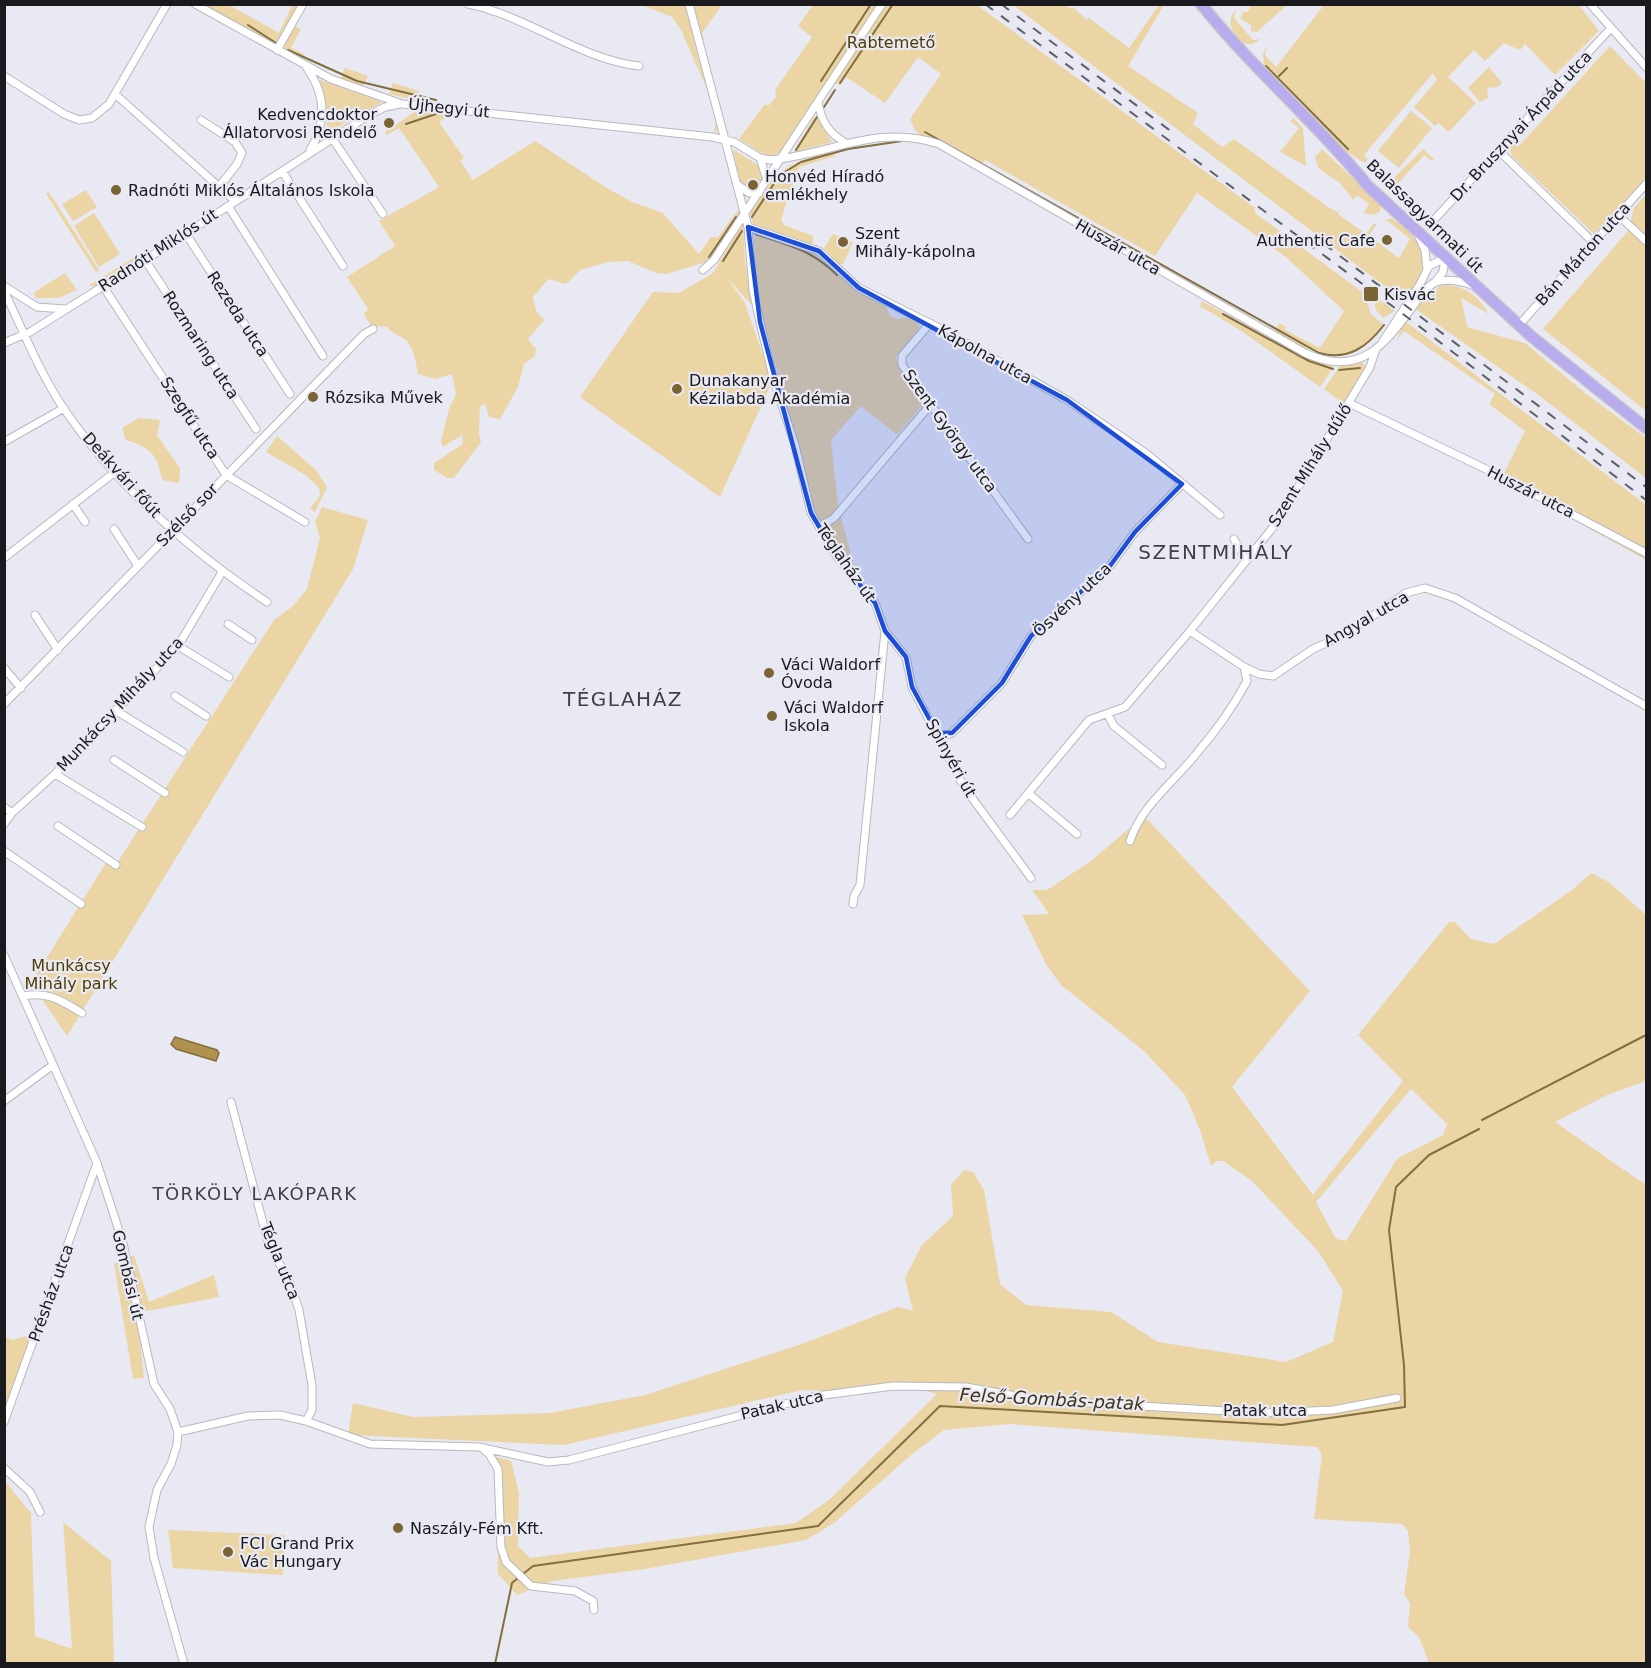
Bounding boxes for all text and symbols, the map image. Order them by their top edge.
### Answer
park label: Rabtemető [847,33,935,52]
street label: Dr. Brusznyai Árpád utca [1446,47,1596,205]
street label: Újhegyi út [407,94,491,122]
place label: Kedvencdoktor Állatorvosi Rendelő [223,105,377,142]
marker: Kedvencdoktor Állatorvosi Rendelő [382,116,396,130]
street label: Balassagyarmati út [1363,155,1487,277]
place label: Honvéd Híradó emlékhely [765,167,884,204]
marker: Honvéd Híradó emlékhely [746,178,760,192]
place label: Radnóti Miklós Általános Iskola [128,181,375,200]
marker: Radnóti Miklós Általános Iskola [109,183,123,197]
street label: Bán Márton utca [1532,198,1634,310]
street label: Radnóti Miklós út [95,204,221,296]
street label: Huszár utca [1072,215,1164,279]
place label: Szent Mihály-kápolna [855,224,976,261]
place label: Authentic Cafe [1256,231,1375,250]
marker: Authentic Cafe [1380,233,1394,247]
marker: Szent Mihály-kápolna [836,235,850,249]
street label: Rezeda utca [203,268,273,360]
marker: Kisvác [1362,285,1380,303]
place label: Kisvác [1384,285,1435,304]
street label: Rozmaring utca [159,287,243,403]
street label: Kápolna utca [935,320,1035,388]
street label: Szent György utca [899,366,1001,496]
place label: Dunakanyar Kézilabda Akadémia [689,371,850,408]
street label: Szegfű utca [156,373,224,463]
marker: Dunakanyar Kézilabda Akadémia [670,382,684,396]
place label: Rózsika Művek [325,388,444,407]
marker: Rózsika Művek [306,390,320,404]
street label: Szent Mihály dűlő [1264,400,1356,530]
street label: Deákvári főút [79,428,165,522]
street label: Huszár utca [1484,462,1578,522]
street label: Szélső sor [152,479,222,551]
street label: Téglaház út [812,519,880,606]
district label: SZENTMIHÁLY [1138,540,1294,564]
street label: Ösvény utca [1029,559,1115,641]
street label: Angyal utca [1320,587,1412,651]
street label: Munkácsy Mihály utca [53,633,187,775]
place label: Váci Waldorf Óvoda [781,655,880,692]
marker: Váci Waldorf Óvoda [762,666,776,680]
district label: TÉGLAHÁZ [562,687,683,711]
place label: Váci Waldorf Iskola [784,698,883,735]
marker: Váci Waldorf Iskola [765,709,779,723]
street label: Spinyéri út [922,715,980,801]
park label: Munkácsy Mihály park [25,956,118,993]
district label: TÖRKÖLY LAKÓPARK [151,1183,358,1204]
street label: Tégla utca [256,1219,304,1302]
street label: Gombási út [108,1228,148,1322]
street label: Présház utca [25,1242,77,1344]
water label: Felső-Gombás-patak [959,1384,1147,1414]
street label: Patak utca [739,1386,825,1424]
street label: Patak utca [1223,1401,1307,1420]
place label: Naszály-Fém Kft. [410,1519,544,1538]
marker: Naszály-Fém Kft. [391,1521,405,1535]
place label: FCI Grand Prix Vác Hungary [240,1534,354,1571]
marker: FCI Grand Prix Vác Hungary [221,1545,235,1559]

